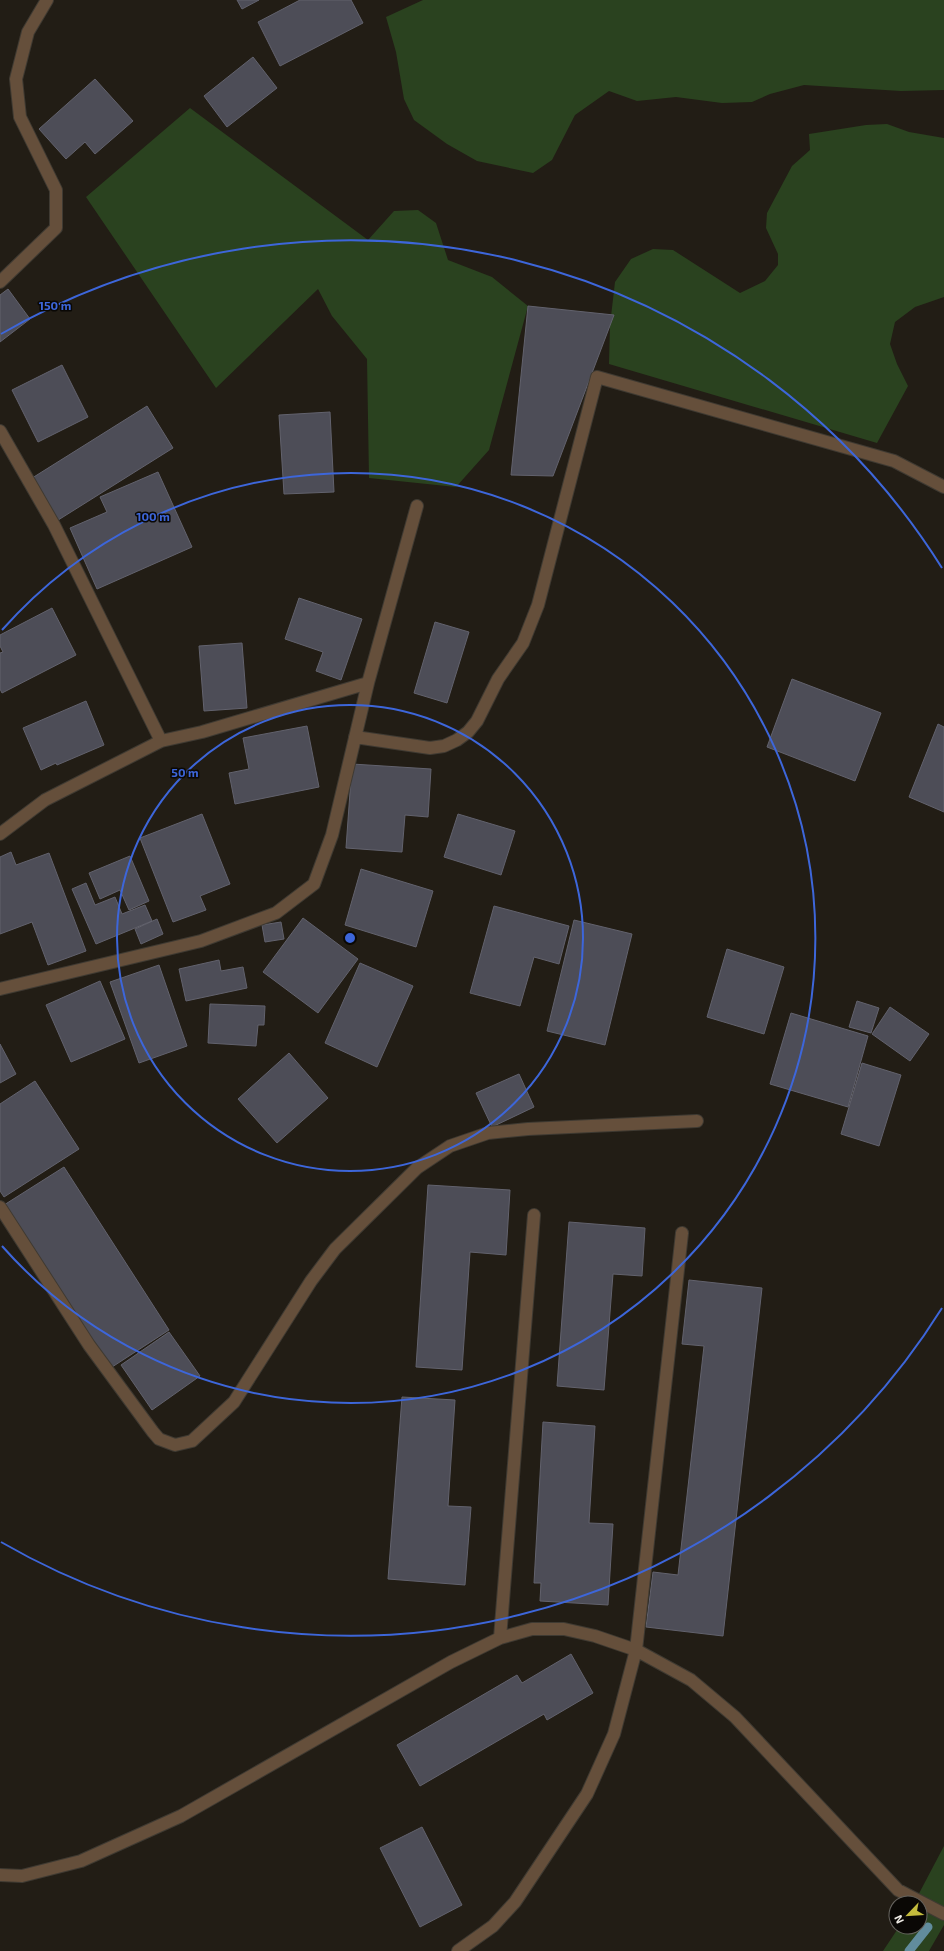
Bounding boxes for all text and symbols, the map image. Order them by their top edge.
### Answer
text: 150 m [39,298,71,312]
text: 100 m [136,509,170,523]
text: 50 m [171,765,199,779]
centre of rings [343,931,357,945]
north arrow [888,1895,928,1935]
text: N [891,1913,906,1926]

